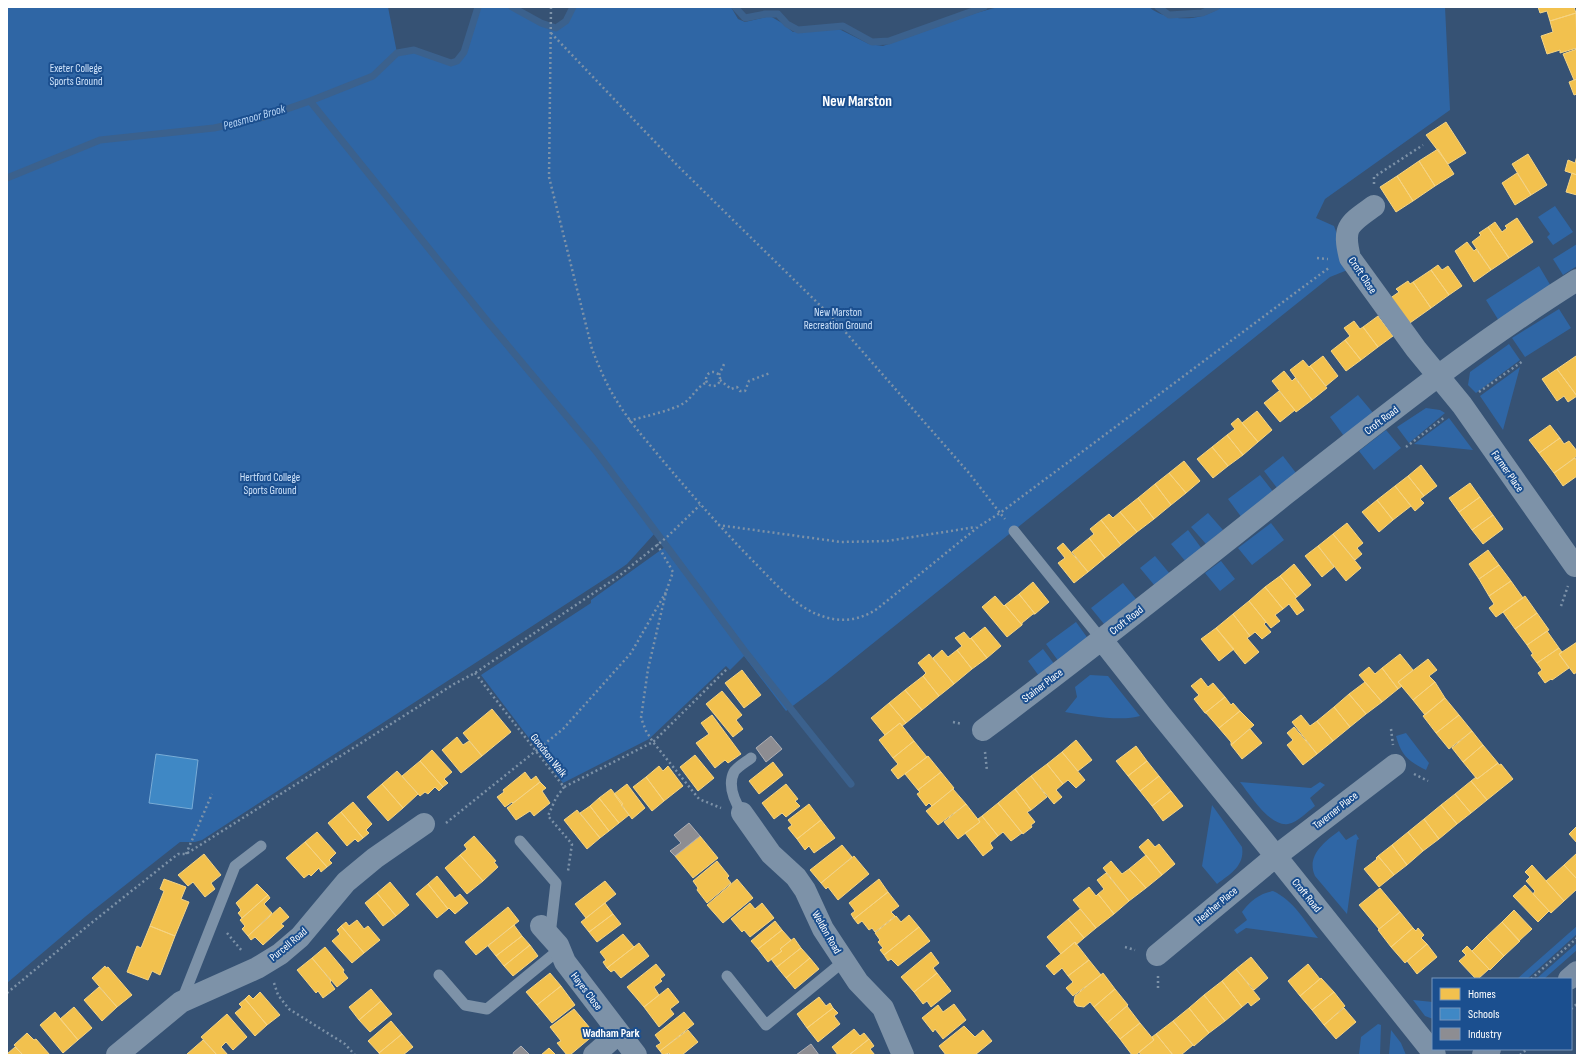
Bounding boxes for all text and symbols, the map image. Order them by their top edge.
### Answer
park label: Exeter College Sports Ground [49,62,103,88]
district label: New Marston [822,92,892,111]
water label: Peasmoor Brook [221,101,287,133]
street label: Croft Close [1346,254,1380,296]
park label: New Marston Recreation Ground [804,306,873,332]
street label: Croft Road [1362,403,1401,437]
street label: Farmer Place [1489,448,1527,494]
park label: Hertford College Sports Ground [240,471,300,497]
street label: Croft Road [1107,603,1146,638]
street label: Stainer Place [1019,666,1065,705]
street label: Goodson Walk [528,731,570,780]
street label: Taverner Place [1310,789,1360,832]
street label: Croft Road [1289,876,1324,915]
street label: Heather Place [1192,884,1240,927]
street label: Weldon Road [809,908,844,956]
street label: Purcell Road [267,925,310,964]
street label: Hayes Close [568,970,605,1013]
legend [1432,978,1572,1050]
text: Homes [1468,987,1496,1002]
text: Schools [1468,1007,1500,1022]
district label: Wadham Park [582,1026,640,1041]
text: Industry [1468,1027,1502,1042]

